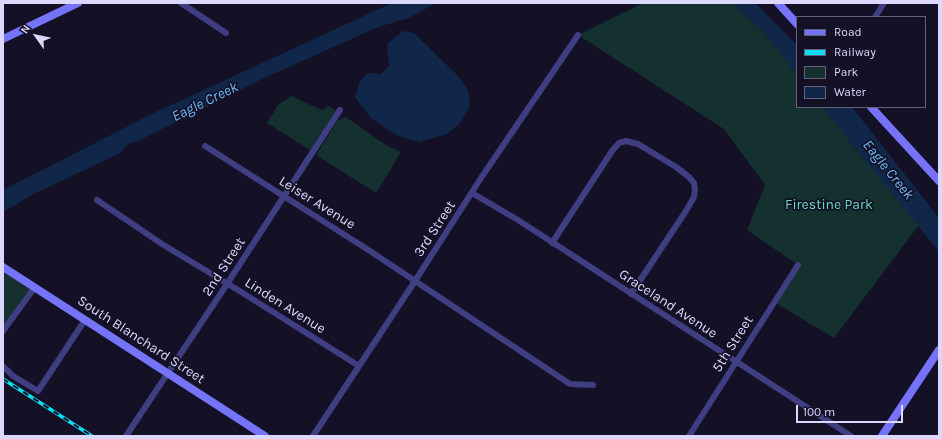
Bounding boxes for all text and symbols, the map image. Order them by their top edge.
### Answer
north arrow [16,16,56,56]
legend [796,16,926,108]
text: N [18,22,33,36]
text: Road [834,25,862,39]
text: Railway [834,45,876,59]
text: Park [834,65,858,79]
water label: Eagle Creek [169,78,241,126]
text: Water [834,85,866,99]
water label: Eagle Creek [858,136,918,204]
street label: Leiser Avenue [276,173,358,233]
park label: Firestine Park [785,197,873,213]
street label: 3rd Street [411,198,459,260]
street label: 2nd Street [199,234,249,300]
street label: Graceland Avenue [616,266,720,342]
street label: Linden Avenue [241,274,329,338]
street label: South Blanchard Street [74,292,208,388]
street label: 5th Street [709,313,757,375]
scale bar [798,397,905,423]
text: 100 m [803,405,835,419]

